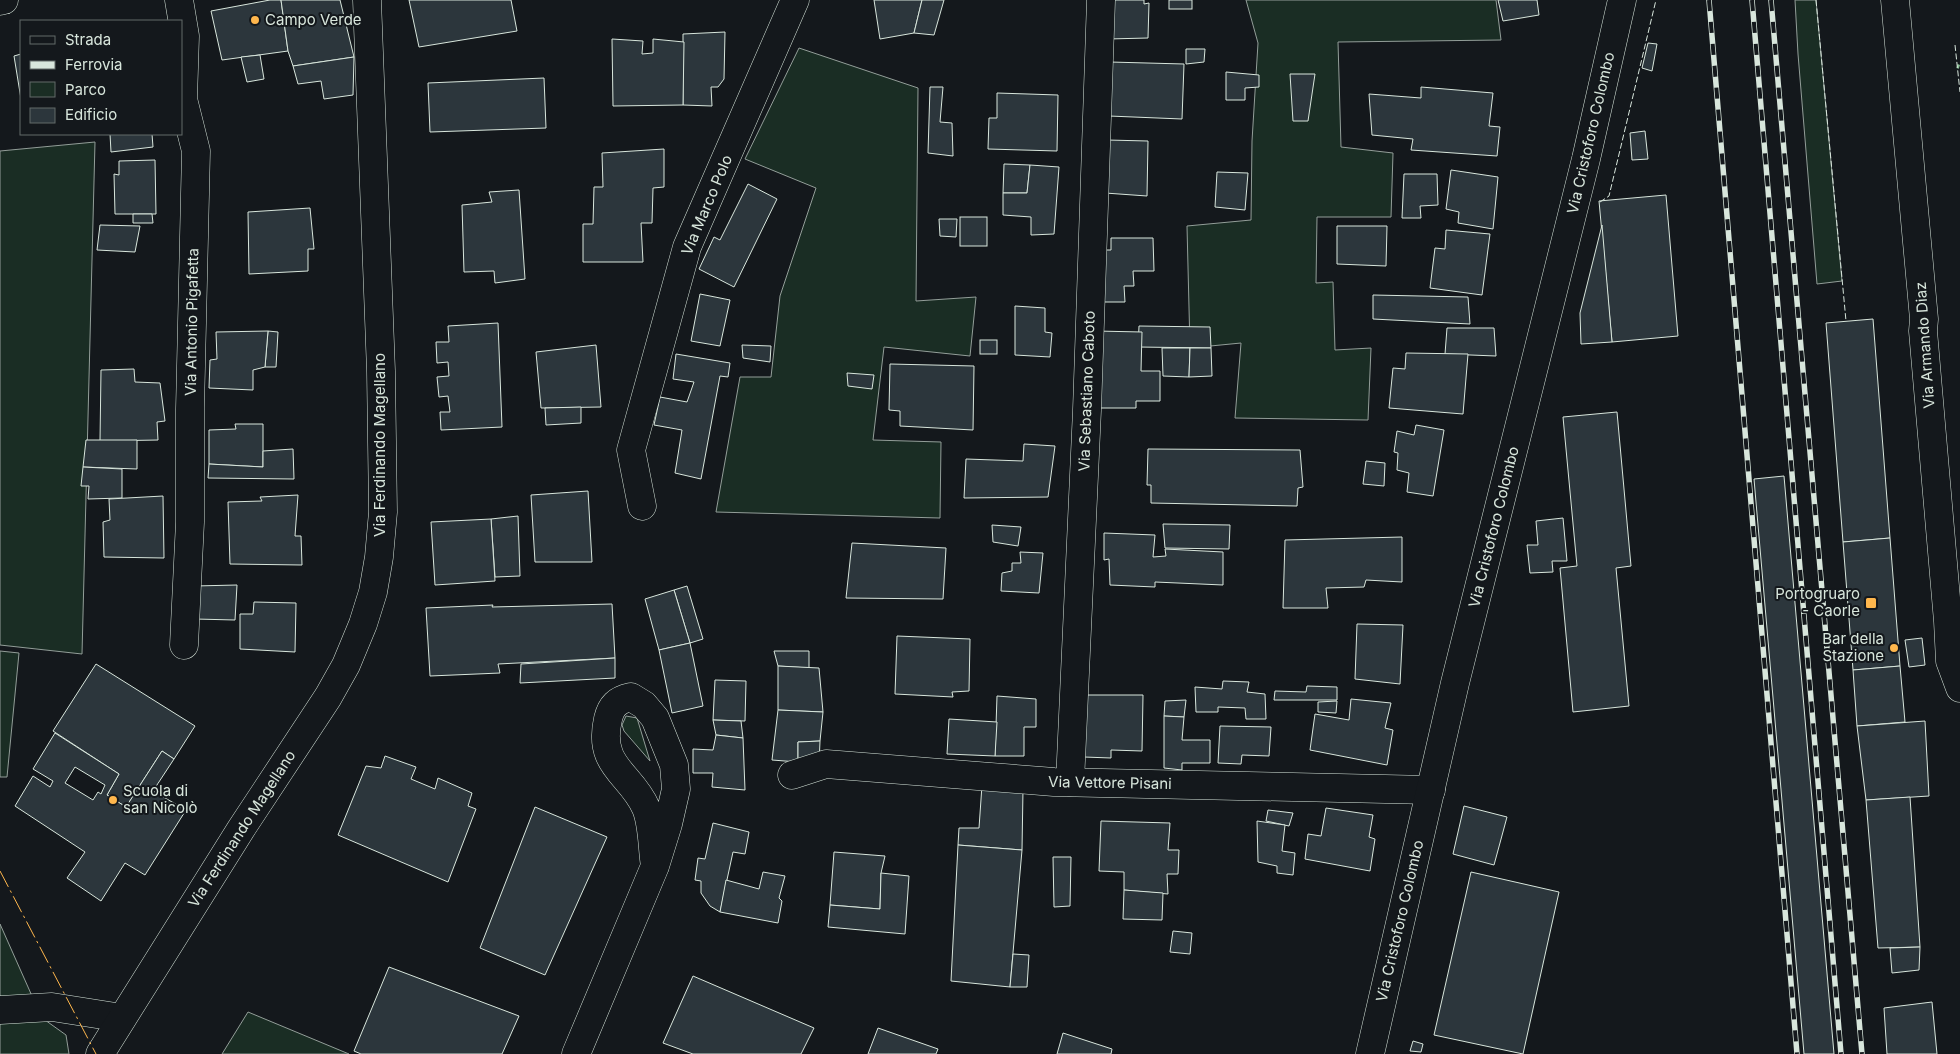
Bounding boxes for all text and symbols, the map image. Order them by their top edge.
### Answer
place label: Campo Verde [265,10,362,29]
marker: Campo Verde [249,14,261,26]
legend [20,20,182,135]
text: Strada [65,30,111,49]
street label: Via Cristoforo Colombo [1563,50,1618,216]
text: Ferrovia [65,55,122,74]
text: Parco [65,80,106,99]
text: Edificio [65,105,117,124]
street label: Via Marco Polo [677,152,736,258]
street label: Via Antonio Pigafetta [181,248,202,396]
street label: Via Armando Diaz [1911,281,1938,409]
street label: Via Sebastiano Caboto [1074,310,1099,472]
street label: Via Ferdinando Magellano [370,353,389,537]
street label: Via Cristoforo Colombo [1464,444,1523,609]
place label: Portogruaro - Caorle [1775,584,1860,620]
marker: Portogruaro - Caorle [1864,596,1878,610]
place label: Bar della Stazione [1822,629,1884,665]
marker: Bar della Stazione [1888,642,1900,654]
street label: Via Ferdinando Magellano [184,746,300,911]
street label: Via Vettore Pisani [1048,772,1172,793]
place label: Scuola di san Nicolò [123,781,198,817]
marker: Scuola di san Nicolò [107,794,119,806]
street label: Via Cristoforo Colombo [1372,838,1427,1004]

